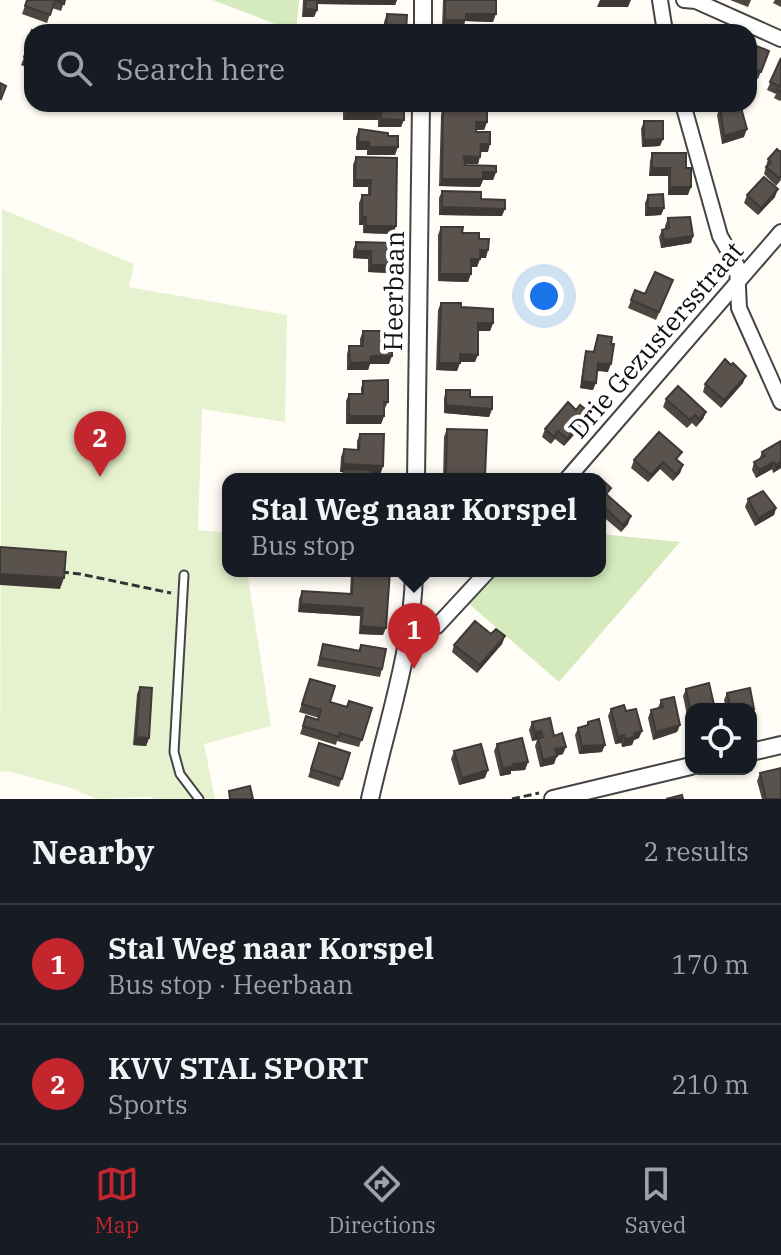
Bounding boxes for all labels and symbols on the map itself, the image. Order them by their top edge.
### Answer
street label: Heerbaan [375,230,411,352]
street label: Drie Gezustersstraat [560,234,750,445]
your location [524,276,564,316]
pin: 2 [74,411,126,477]
pin: 1 [388,603,440,669]

